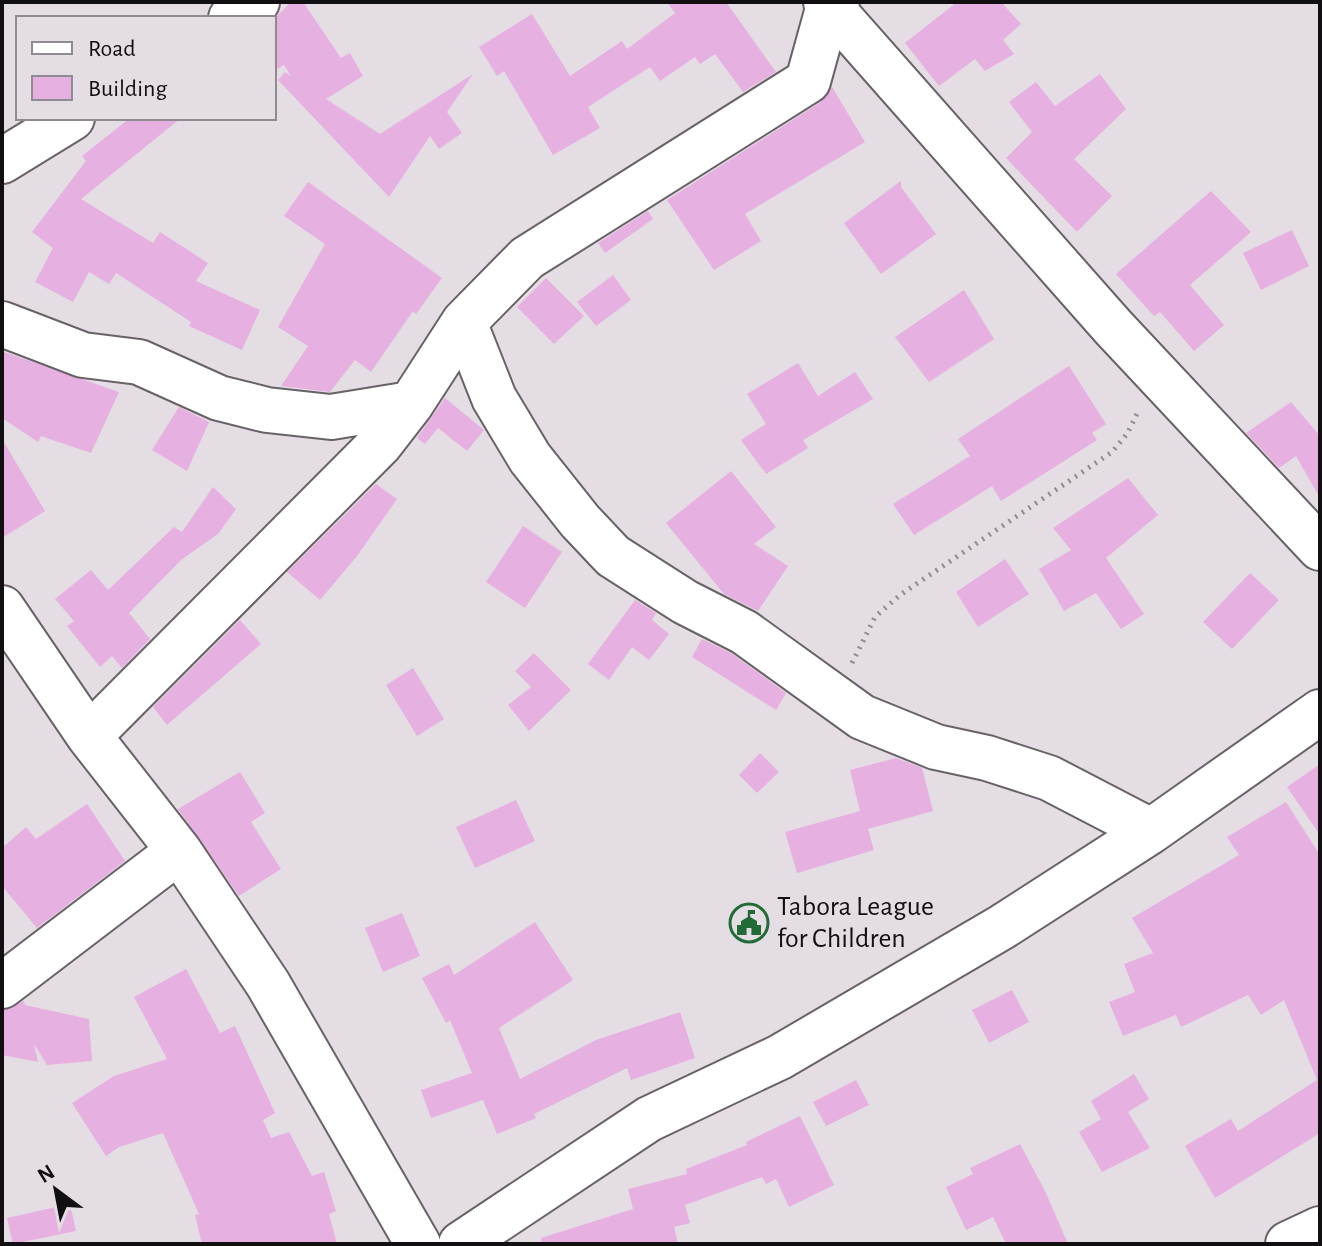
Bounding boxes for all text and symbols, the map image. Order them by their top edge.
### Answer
legend [16,16,276,120]
text: Road [88,37,136,61]
text: Building [88,77,167,101]
place label: Tabora League for Children [777,893,934,953]
public building icon: Tabora League for Children [728,902,770,944]
north arrow [16,1150,96,1230]
text: N [34,1161,58,1187]

